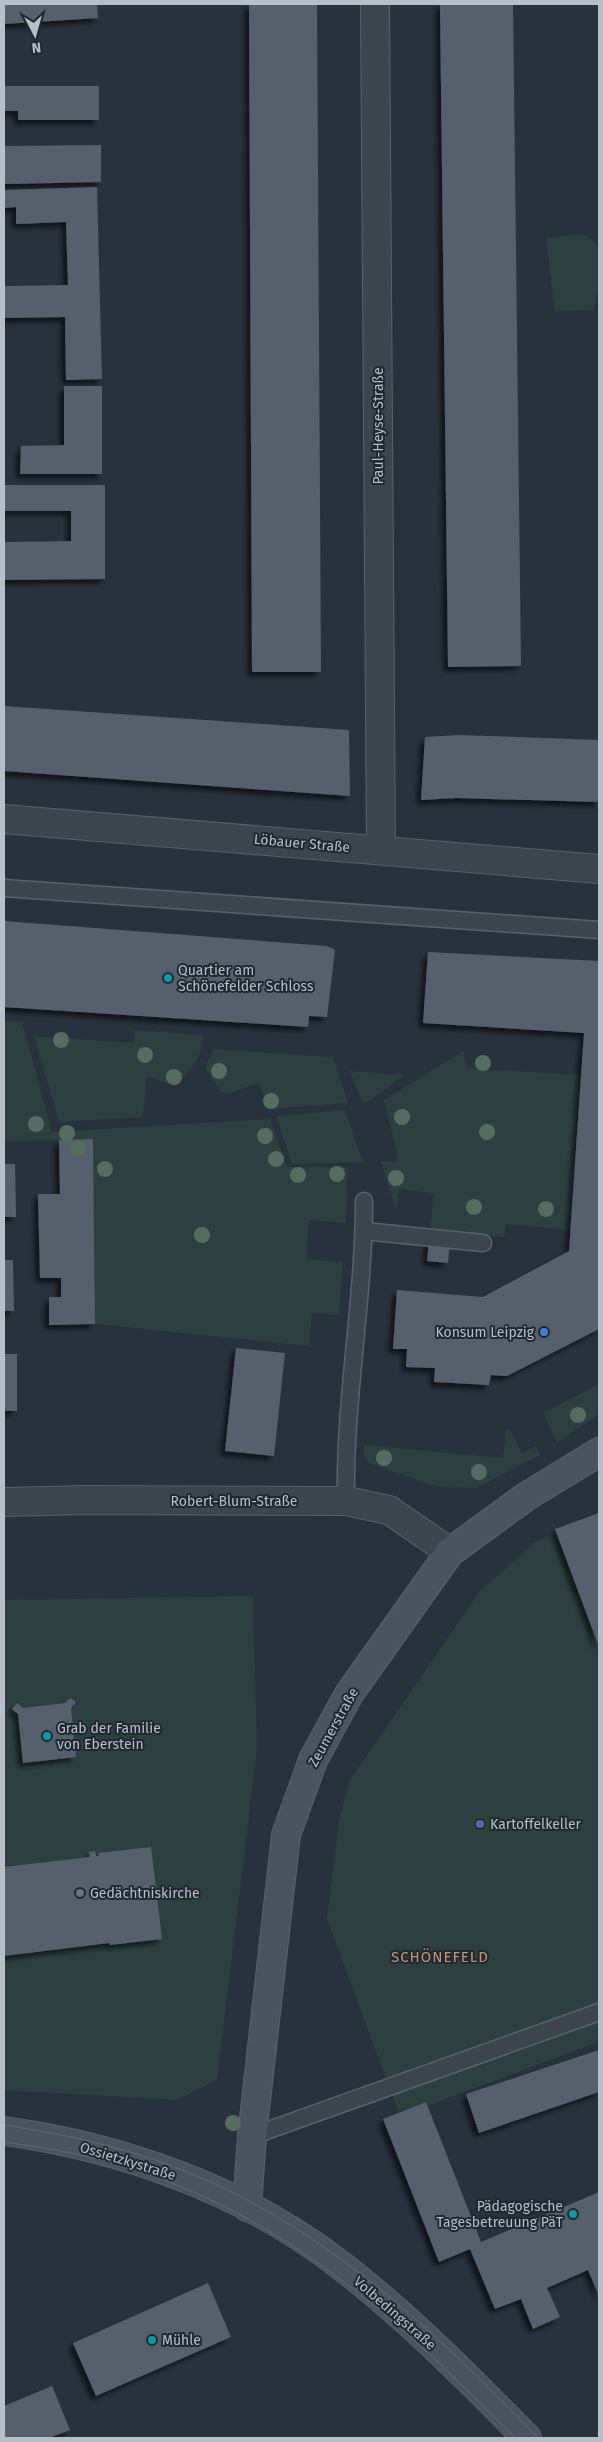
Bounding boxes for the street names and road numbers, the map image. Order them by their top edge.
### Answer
street label: Paul-Heyse-Straße [370,367,387,485]
street label: Löbauer Straße [253,831,351,856]
street label: Robert-Blum-Straße [171,1493,297,1510]
street label: Zeumerstraße [305,1685,362,1770]
street label: Ossietzkystraße [78,2139,178,2184]
street label: Volbedingstraße [350,2273,439,2354]

